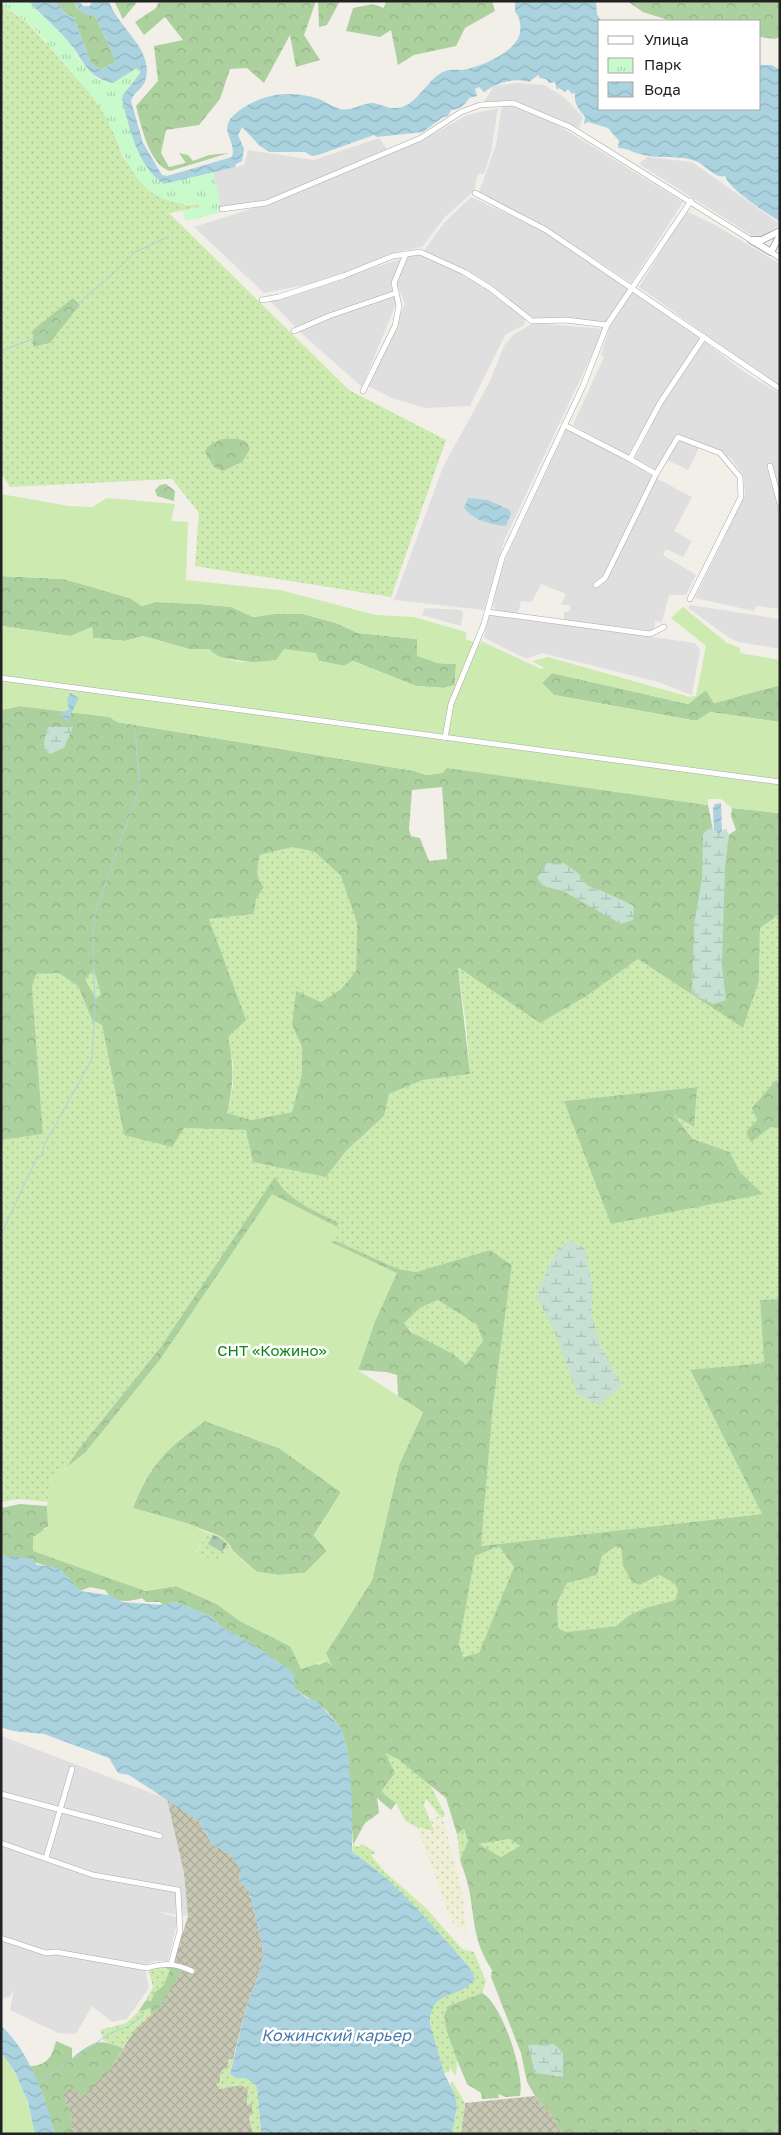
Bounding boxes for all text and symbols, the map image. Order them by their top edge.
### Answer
legend [598,20,761,110]
text: Улица [644,30,689,48]
text: Парк [644,55,682,73]
text: Вода [644,80,681,98]
park label: СНТ «Кожино» [217,1341,327,1359]
water label: Кожинский карьер [261,2025,412,2045]

